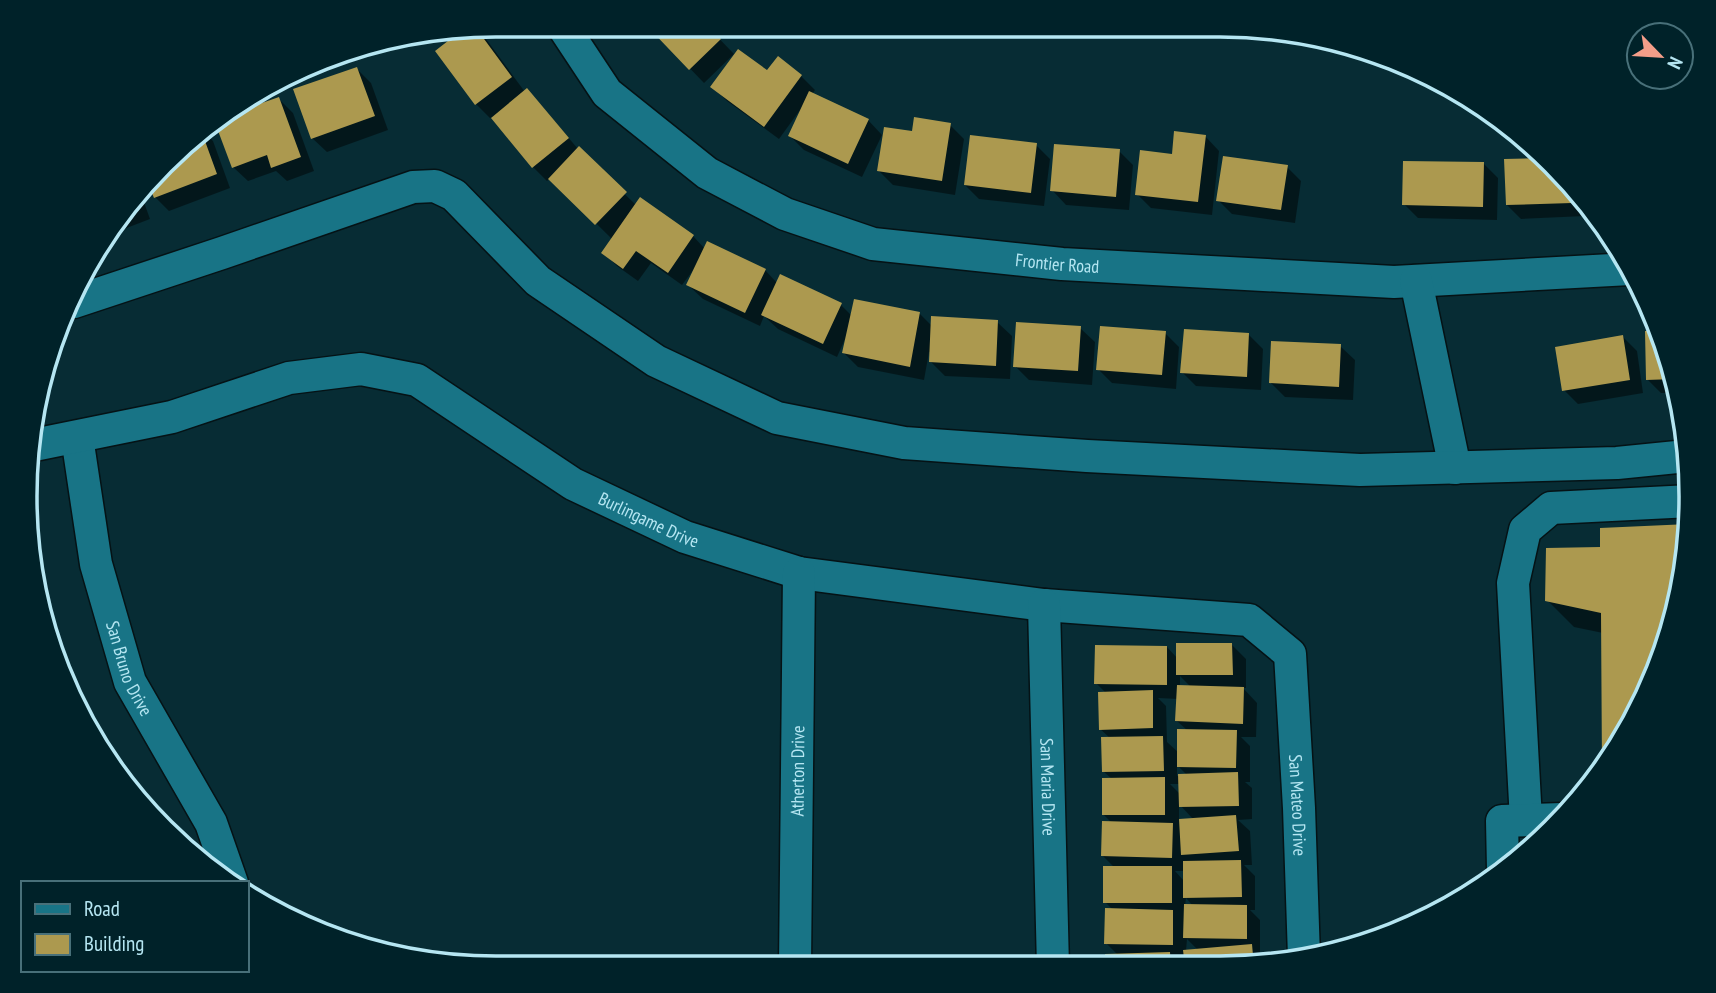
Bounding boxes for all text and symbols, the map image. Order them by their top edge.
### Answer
north arrow [1625,21,1695,91]
text: N [1662,53,1688,73]
street label: Frontier Road [1014,248,1100,277]
street label: Burlingame Drive [595,486,702,552]
street label: San Bruno Drive [101,618,158,720]
street label: Atherton Drive [785,725,809,817]
street label: San Maria Drive [1036,738,1061,836]
street label: San Mateo Drive [1284,754,1312,856]
legend [21,881,248,972]
text: Road [84,895,120,922]
text: Building [84,930,144,957]

